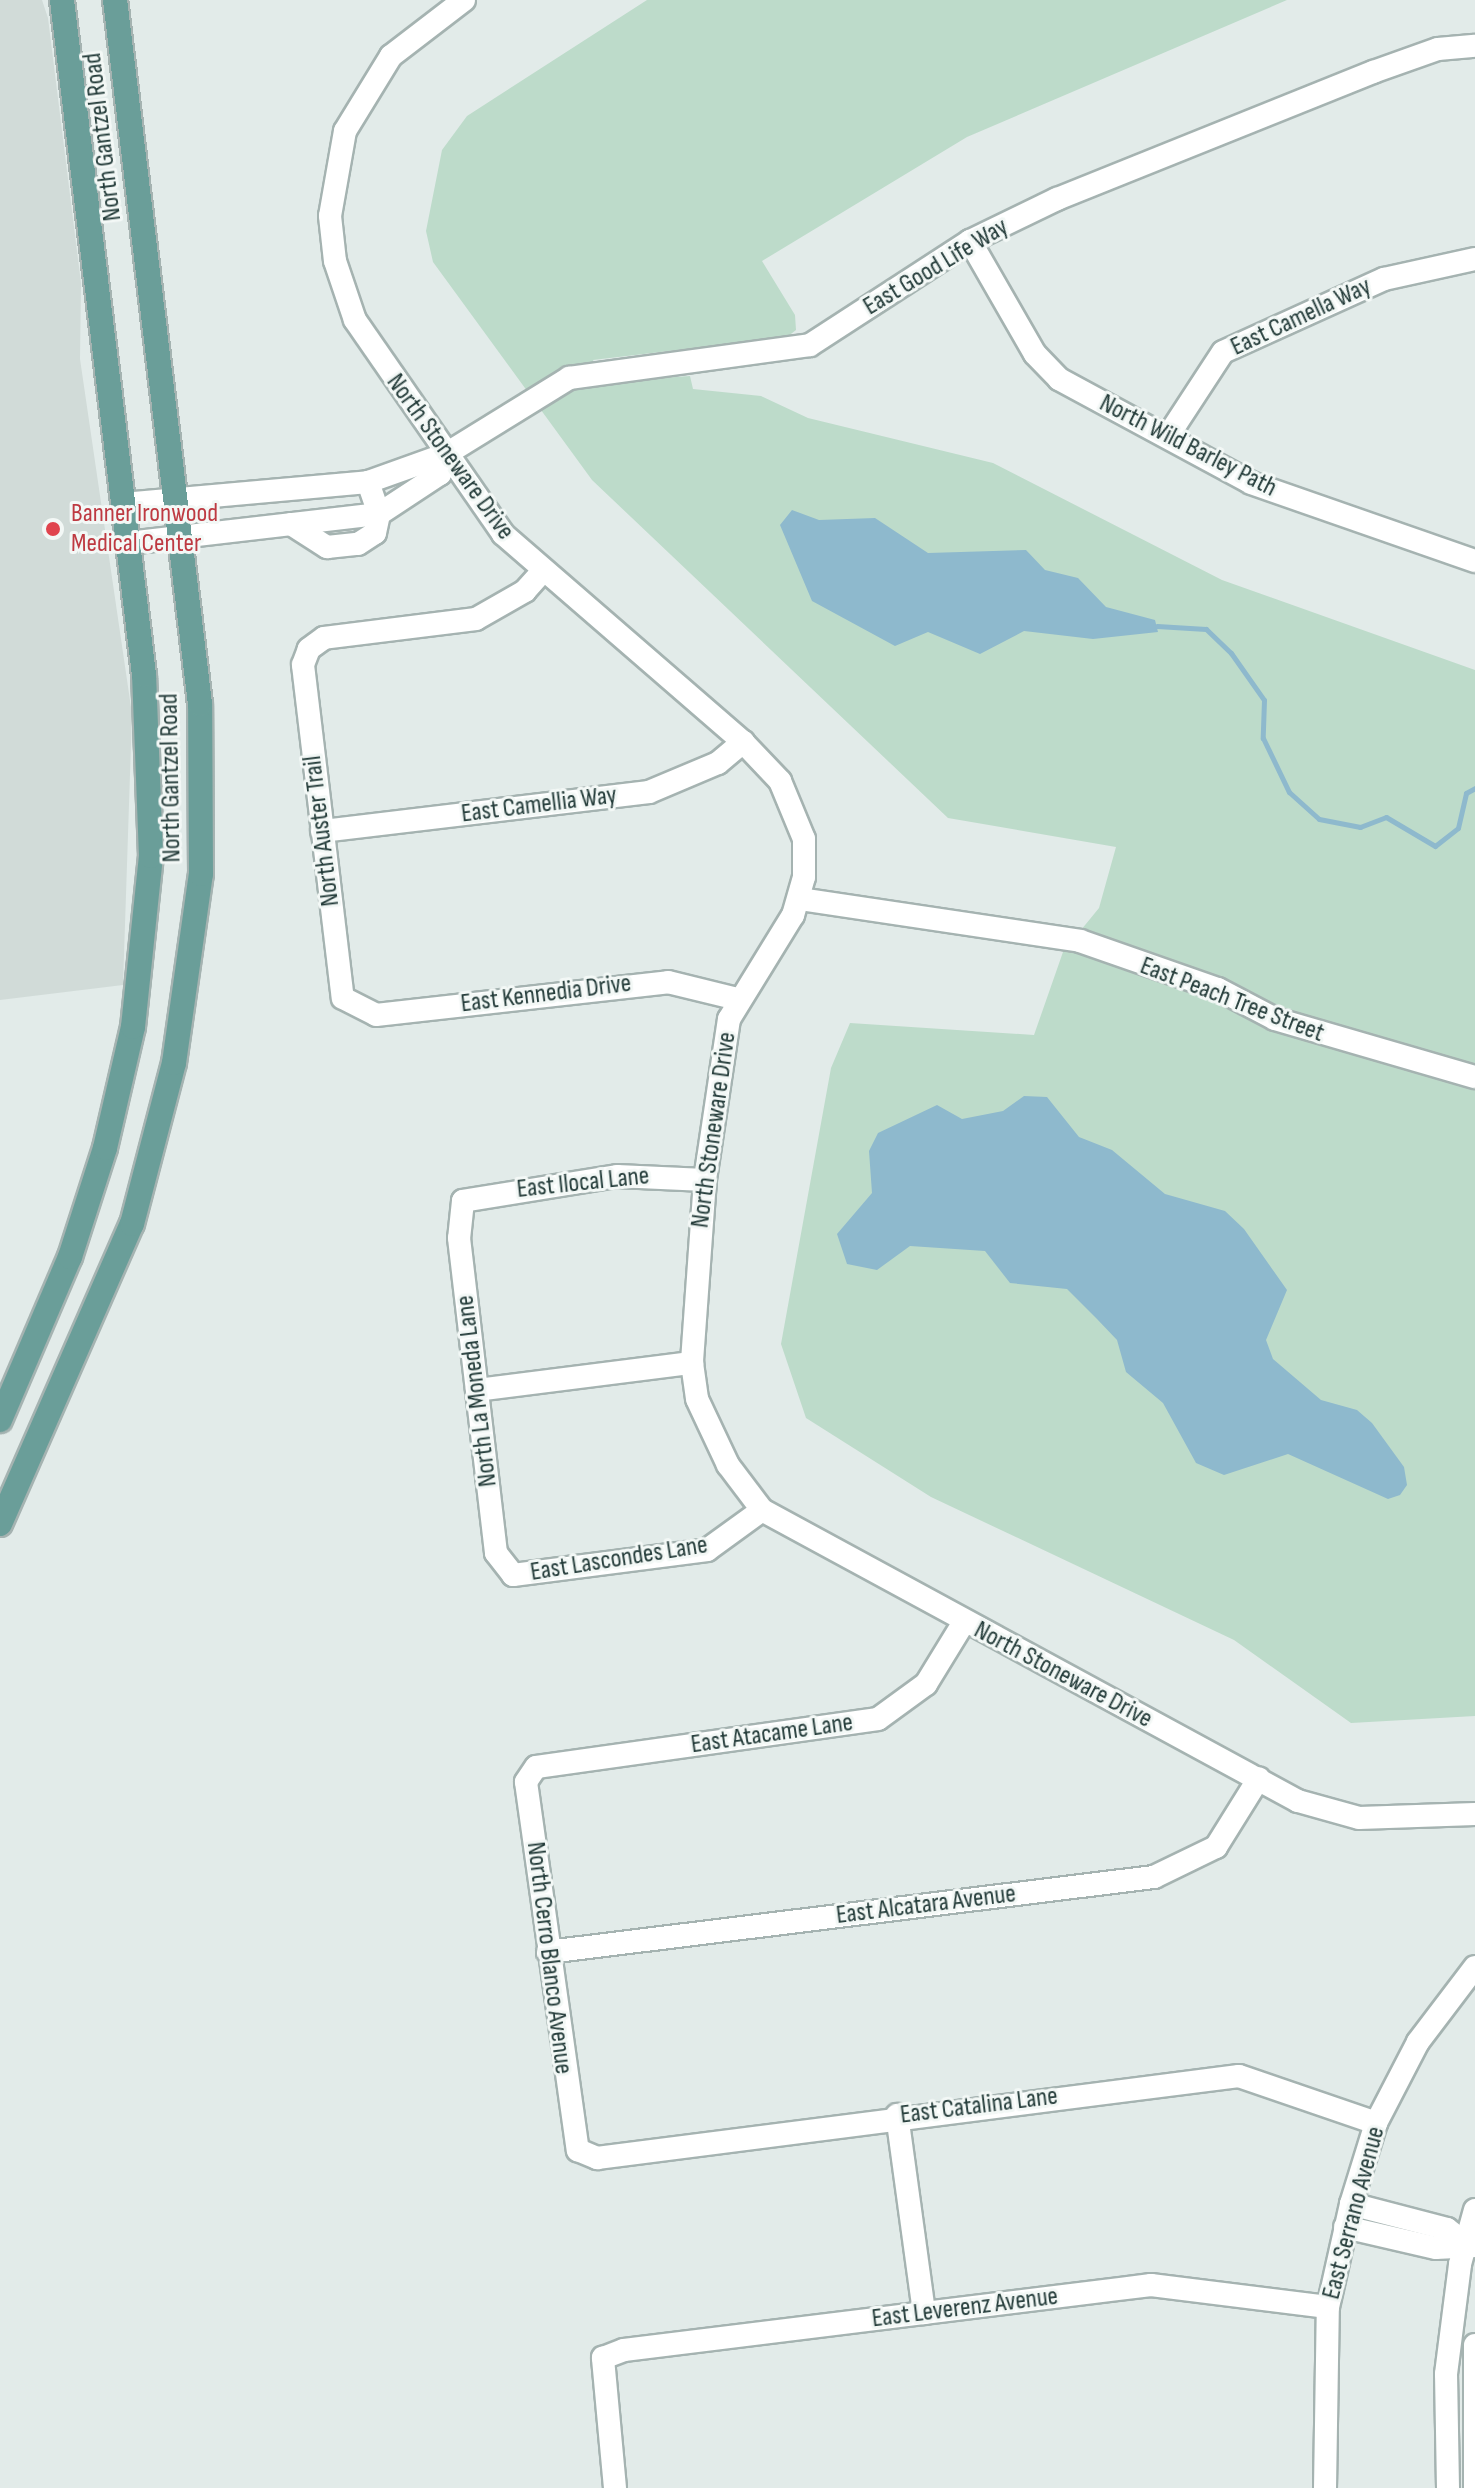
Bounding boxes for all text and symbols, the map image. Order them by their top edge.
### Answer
street label: North Gantzel Road [77,51,129,223]
street label: East Good Life Way [858,212,1014,322]
street label: East Camella Way [1226,271,1376,363]
street label: North Stoneware Drive [379,368,521,546]
street label: North Wild Barley Path [1094,388,1282,504]
place label: Banner Ironwood Medical Center [71,498,218,560]
marker: Banner Ironwood Medical Center [42,518,64,540]
street label: North Gantzel Road [154,693,188,863]
street label: North Auster Trail [297,754,347,908]
street label: East Camellia Way [460,780,618,830]
street label: East Peach Tree Street [1136,951,1328,1049]
street label: East Kennedia Drive [459,968,633,1020]
street label: North Stoneware Drive [685,1030,743,1230]
street label: East Ilocal Lane [515,1161,651,1205]
street label: North La Moneda Lane [450,1293,504,1489]
street label: East Lascondes Lane [528,1530,710,1588]
street label: North Stoneware Drive [969,1615,1157,1735]
street label: East Atacame Lane [689,1707,855,1761]
street label: North Cerro Blanco Avenue [519,1840,579,2076]
street label: East Alcatara Avenue [834,1879,1018,1931]
street label: East Catalina Lane [898,2081,1060,2131]
street label: East Serrano Avenue [1316,2123,1392,2303]
street label: East Leverenz Avenue [870,2281,1060,2335]

